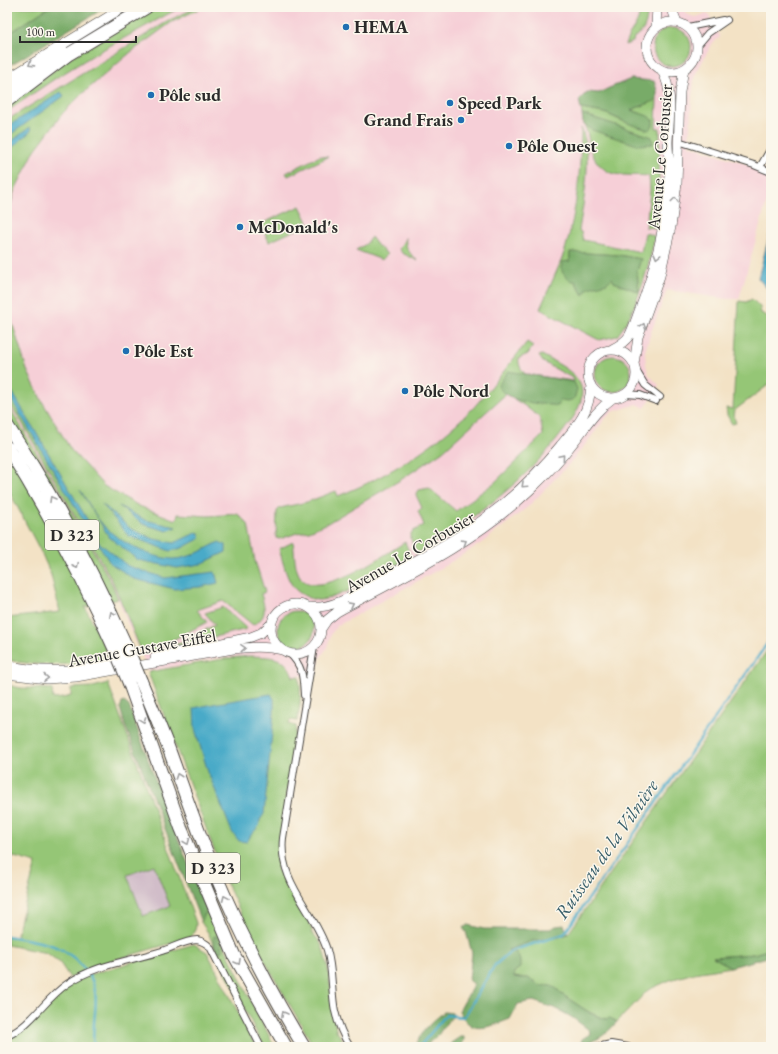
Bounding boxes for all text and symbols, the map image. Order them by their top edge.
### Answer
place label: HEMA [354,15,409,38]
scale bar [20,18,136,44]
marker: HEMA [341,22,351,32]
text: 100 m [26,24,56,40]
one-way arrow [28,59,35,67]
place label: Pôle sud [159,83,221,106]
street label: Avenue Le Corbusier [642,83,677,232]
marker: Pôle sud [146,90,156,100]
place label: Speed Park [458,91,543,114]
marker: Speed Park [445,98,455,108]
place label: Grand Frais [364,108,453,131]
marker: Grand Frais [456,115,466,125]
place label: Pôle Ouest [517,134,597,157]
marker: Pôle Ouest [504,141,514,151]
one-way arrow [670,197,679,203]
place label: McDonald's [248,215,338,238]
marker: McDonald's [235,222,245,232]
one-way arrow [653,252,662,259]
one-way arrow [638,322,646,329]
place label: Pôle Est [134,339,194,362]
marker: Pôle Est [121,346,131,356]
place label: Pôle Nord [413,379,489,402]
marker: Pôle Nord [400,386,410,396]
one-way arrow [557,454,564,461]
one-way arrow [521,480,529,487]
one-way arrow [50,496,57,503]
street label: Avenue Le Corbusier [340,505,479,599]
road number: D 323 [45,520,99,550]
one-way arrow [460,539,467,547]
one-way arrow [71,561,78,569]
one-way arrow [346,602,354,610]
one-way arrow [109,611,117,618]
street label: Avenue Gustave Eiffel [65,623,218,672]
one-way arrow [240,644,246,652]
one-way arrow [43,674,49,682]
one-way arrow [138,716,146,723]
one-way arrow [175,773,183,780]
water label: Ruisseau de la Vilnière [549,774,664,924]
one-way arrow [182,838,190,846]
road number: D 323 [186,853,240,883]
one-way arrow [222,894,230,902]
one-way arrow [233,958,240,965]
one-way arrow [281,1010,288,1018]

